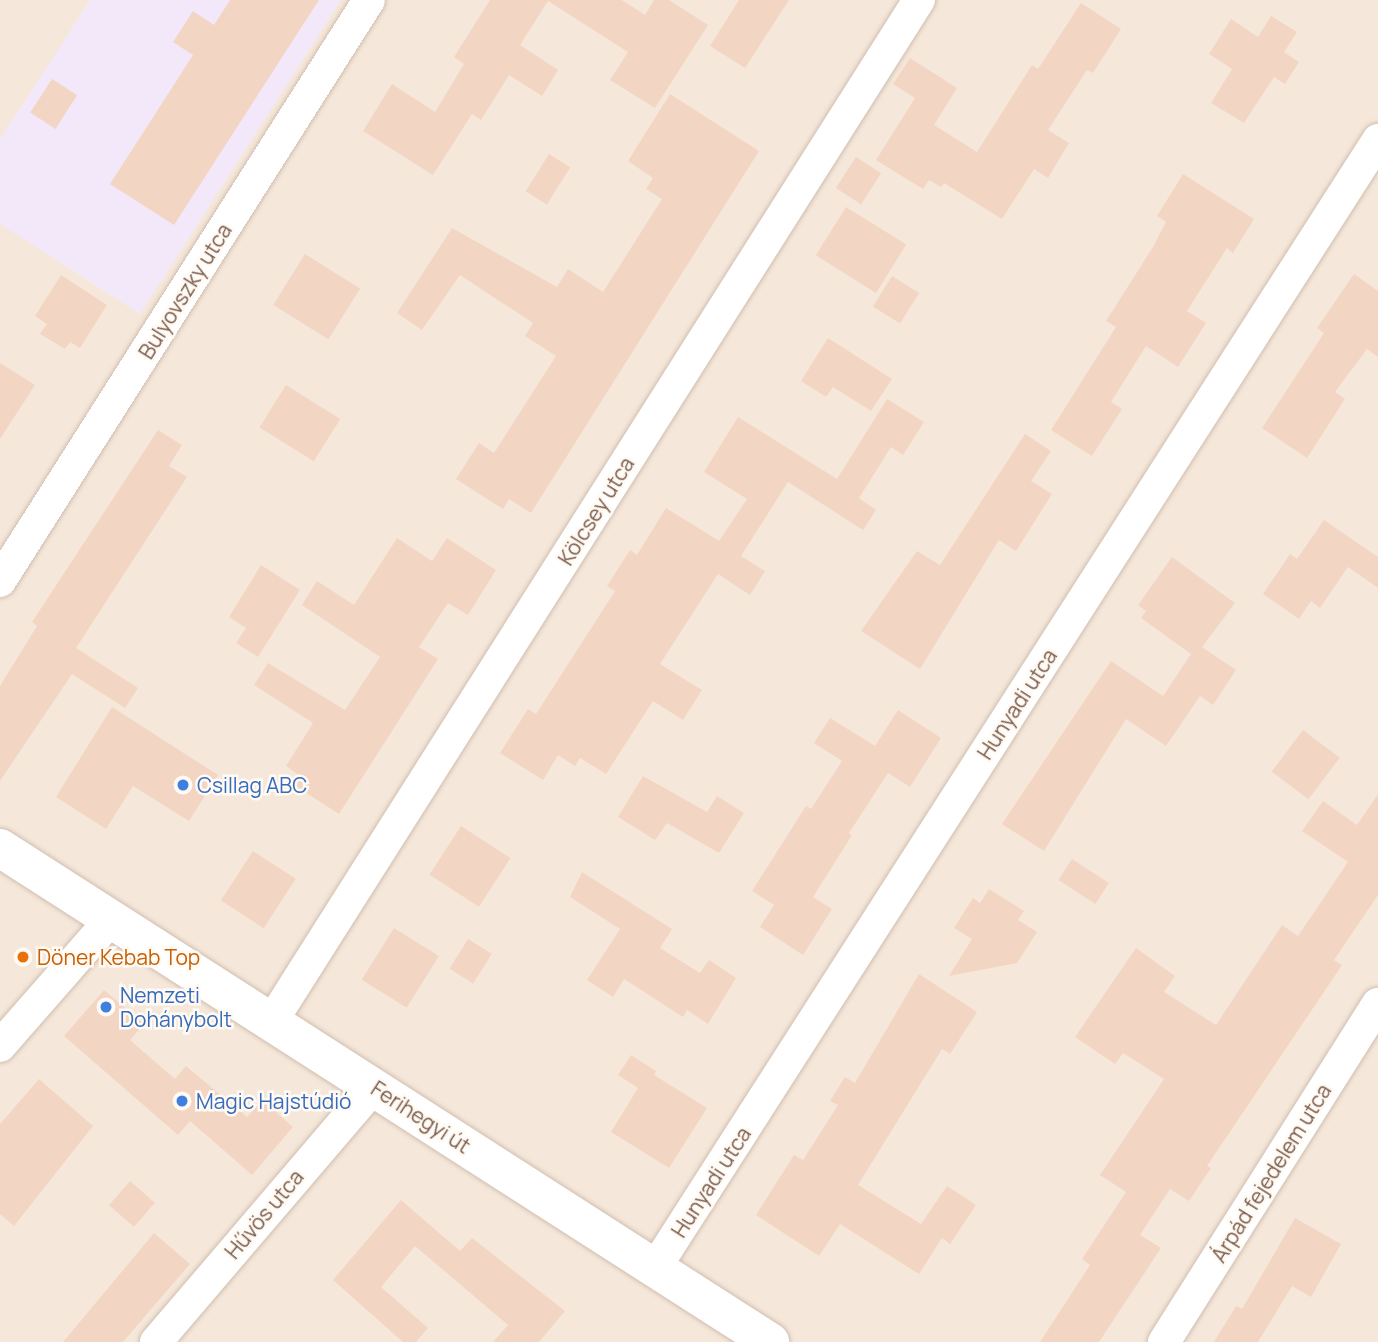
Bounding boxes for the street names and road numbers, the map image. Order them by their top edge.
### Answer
street label: Bulyovszky utca [133,219,237,363]
street label: Kölcsey utca [553,452,639,570]
street label: Hunyadi utca [972,644,1062,764]
street label: Ferihegyi út [367,1076,475,1158]
street label: Árpád fejedelem utca [1206,1079,1336,1267]
street label: Hunyadi utca [666,1122,756,1242]
street label: Hűvös utca [220,1164,308,1264]

